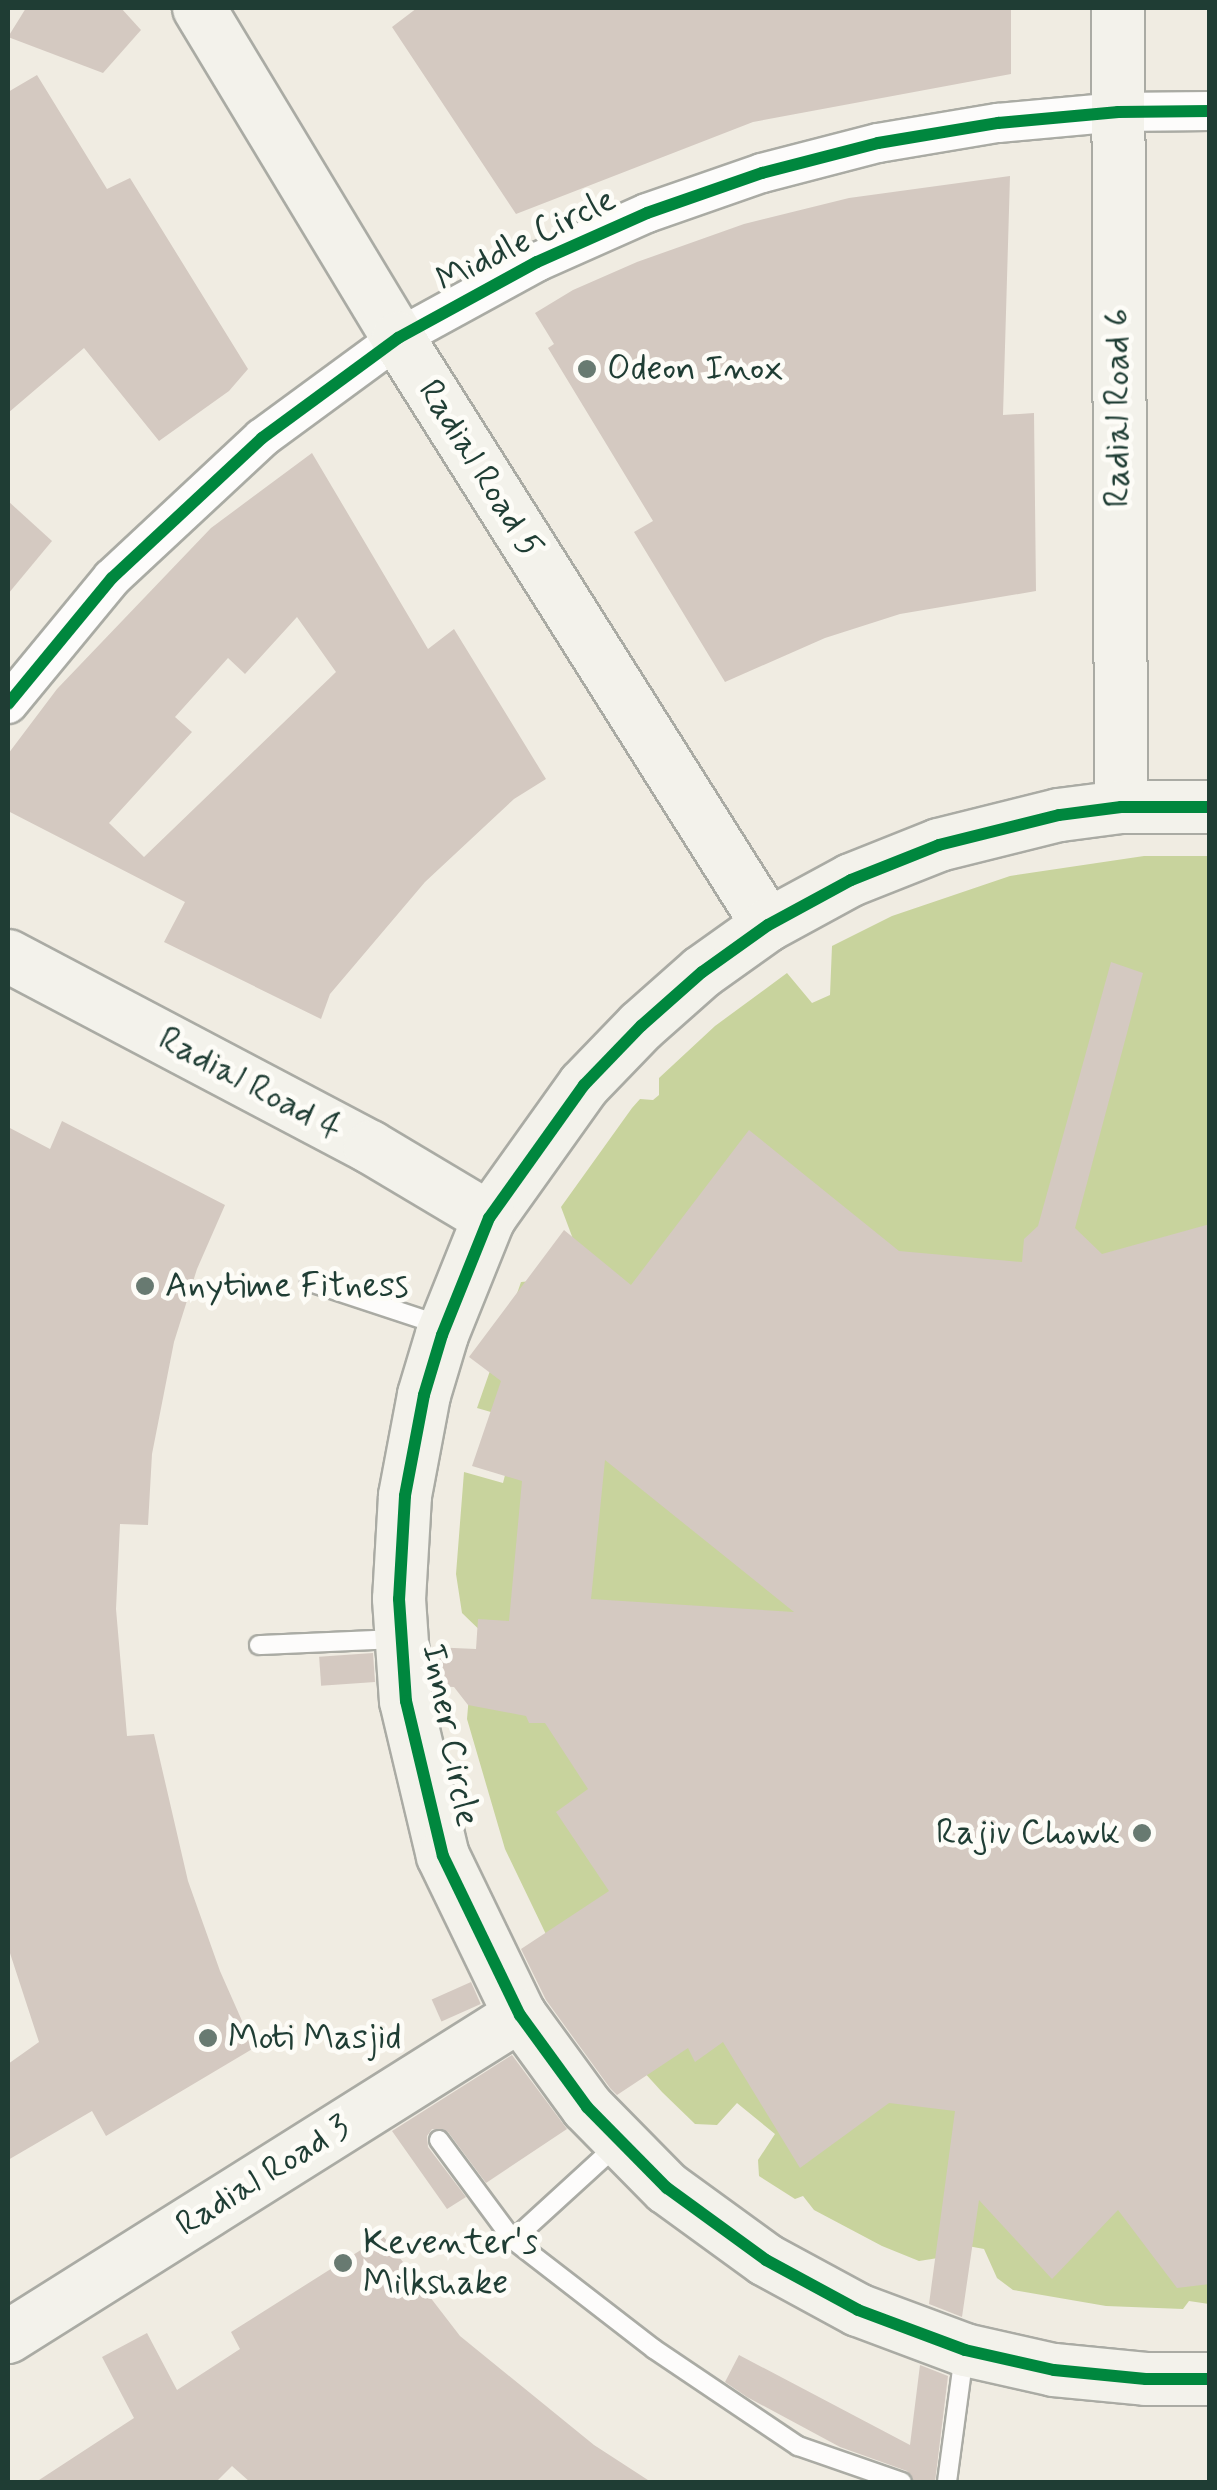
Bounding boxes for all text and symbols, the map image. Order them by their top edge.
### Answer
street label: Middle Circle [429,178,623,302]
street label: Radial Road 6 [1097,308,1139,508]
place label: Odeon Inox [607,348,773,390]
marker: Odeon Inox [576,358,598,380]
street label: Radial Road 5 [409,372,551,566]
street label: Radial Road 4 [151,1018,349,1150]
place label: Anytime Fitness [165,1265,414,1307]
marker: Anytime Fitness [134,1275,156,1297]
street label: Inner Circle [412,1641,488,1829]
place label: Rajiv Chowk [936,1812,1120,1854]
marker: Rajiv Chowk [1129,1820,1155,1846]
place label: Moti Masjid [228,2017,402,2059]
marker: Moti Masjid [197,2027,219,2049]
street label: Radial Road 3 [168,2106,358,2246]
place label: Keventer's Milkshake [363,2222,538,2304]
marker: Keventer's Milkshake [332,2252,354,2274]

